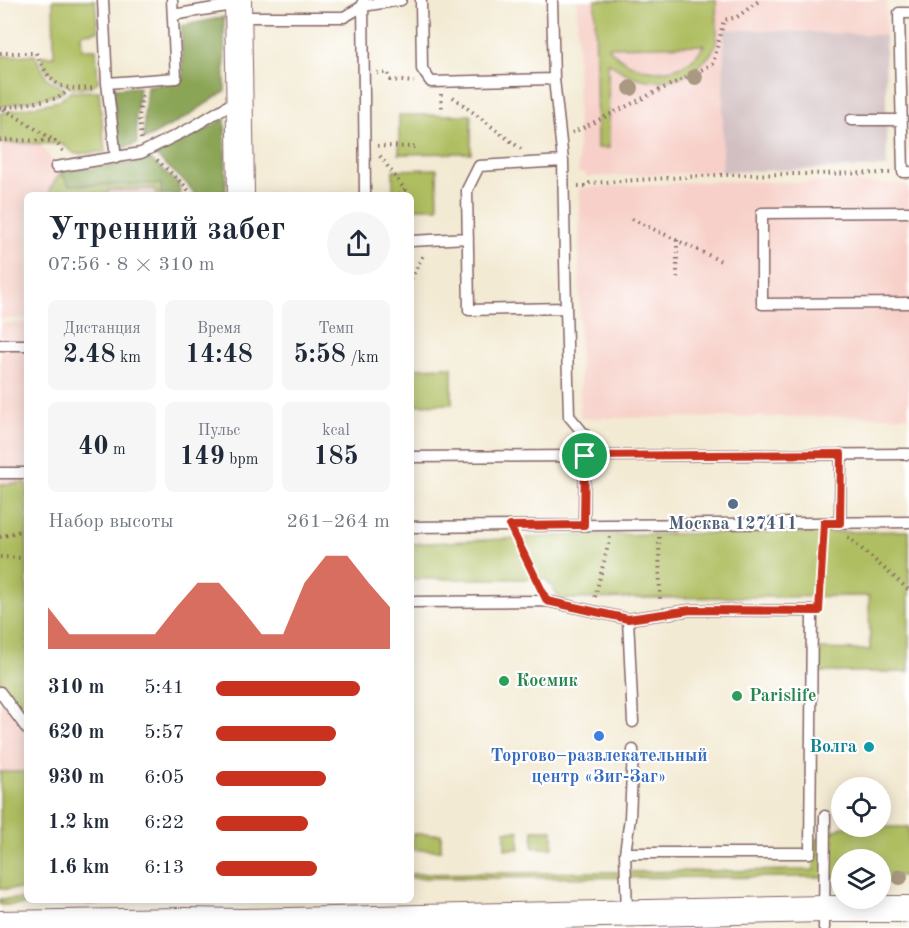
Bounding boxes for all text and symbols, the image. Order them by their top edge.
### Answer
button: share [327,212,390,275]
text: Утренний забег [48,214,285,247]
text: 07:56 · 8 × 310 m [48,255,215,275]
text: Дистанция [63,321,141,337]
text: Время [197,321,241,337]
text: Темп [318,321,354,337]
text: 2.48 [63,342,116,368]
text: 14:48 [185,342,253,368]
text: 5:58 [293,342,346,368]
text: km [116,350,141,366]
text: /km [346,350,379,366]
text: Пульс [198,423,240,439]
text: kcal [322,423,350,439]
pin [559,430,610,481]
text: 40 [78,434,108,460]
icon: arrive [568,439,601,472]
text: m [108,442,126,458]
text: 149 [180,444,225,470]
text: 185 [313,444,359,470]
text: bpm [225,452,258,468]
marker: Москва 127411 [726,497,740,511]
text: Набор высоты [48,512,174,532]
text: 261–264 m [287,512,390,532]
place label: Москва 127411 [669,515,797,533]
place label: Космик [516,672,579,690]
marker: Космик [497,674,511,688]
text: 310 m [48,678,104,698]
text: 5:41 [144,678,184,698]
place label: Parislife [749,687,817,705]
marker: Parislife [730,689,744,703]
text: 620 m [48,723,104,743]
text: 5:57 [144,723,184,743]
marker: Торгово–развлекательный центр «Зиг-Заг» [592,729,606,743]
place label: Волга [809,738,857,756]
marker: Волга [862,740,876,754]
place label: Торгово–развлекательный центр «Зиг-Заг» [490,747,708,786]
text: 930 m [48,768,104,788]
text: 6:05 [144,768,184,788]
map controls [831,777,891,909]
button: locate [831,777,891,837]
text: 1.2 km [48,813,110,833]
text: 6:22 [144,813,184,833]
button: layers [831,849,891,909]
text: 1.6 km [48,858,110,878]
text: 6:13 [144,858,184,878]

